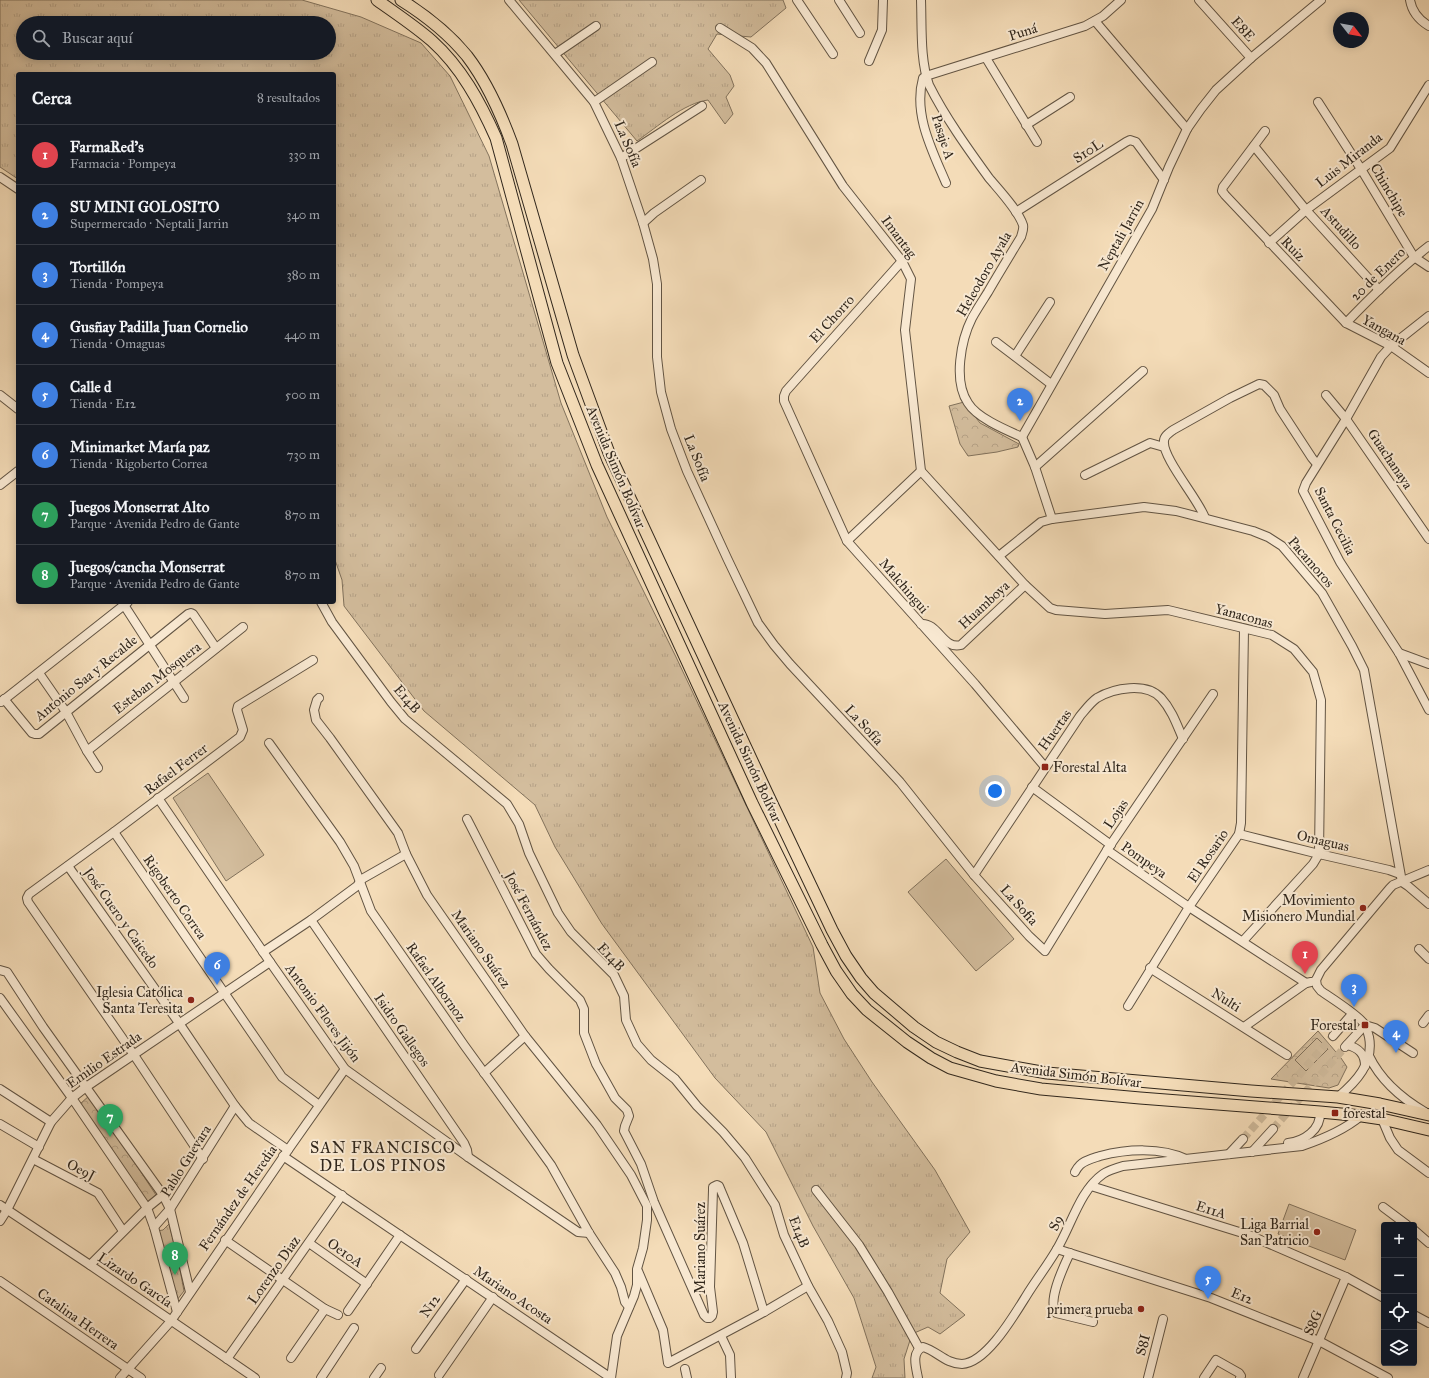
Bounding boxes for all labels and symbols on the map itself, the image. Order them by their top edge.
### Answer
north arrow [1333,12,1369,48]
street label: E8E [1227,13,1259,45]
street label: Puná [1007,19,1039,45]
street label: Pasaje A [928,112,958,162]
street label: La Sofía [611,118,645,170]
street label: Luis Miranda [1312,129,1386,191]
street label: S10L [1070,135,1107,167]
street label: Chinchipe [1366,160,1412,220]
street label: Neptali Jarrin [1094,196,1149,274]
street label: Astudillo [1316,202,1365,253]
street label: Imantag [878,212,921,262]
street label: Heleodoro Ayala [953,229,1015,319]
street label: Ruiz [1277,233,1309,265]
street label: 20 de Enero [1347,244,1409,304]
street label: El Chorro [806,291,858,347]
street label: Yangana [1359,311,1409,349]
pin: 2 [1007,388,1033,421]
street label: Avenida Simón Bolívar [582,402,650,532]
street label: Guachanaya [1364,426,1416,492]
street label: La Sofía [680,432,714,484]
street label: Santa Cecilia [1311,484,1359,558]
street label: Pacamoros [1284,533,1338,591]
street label: Malchingui [876,555,933,617]
street label: Huamboya [955,577,1013,633]
street label: Yanaconas [1213,600,1275,632]
street label: Antonio Saa y Recalde [30,631,141,725]
street label: Esteban Mosquera [110,638,205,718]
street label: E14B [390,681,424,717]
street label: Avenida Simón Bolívar [714,698,786,826]
street label: La Sofía [841,701,887,749]
street label: Huertas [1035,706,1075,754]
street label: Rafael Ferrer [141,739,212,798]
place label: Forestal Alta [1053,759,1127,776]
marker: Forestal Alta [1040,762,1050,772]
your location [985,781,1005,801]
street label: Lojas [1100,796,1132,832]
street label: El Rosario [1184,826,1232,886]
street label: Omaguas [1295,827,1351,855]
street label: Pompeya [1118,838,1170,882]
street label: Rigoberto Correa [140,851,210,943]
street label: José Cuero y Caicedo [78,863,162,972]
street label: José Fernández [499,867,557,954]
street label: La Sofia [996,881,1042,929]
place label: Movimiento Misionero Mundial [1242,892,1355,925]
marker: Movimiento Misionero Mundial [1358,903,1368,913]
street label: Mariano Suárez [448,906,515,992]
street label: Rafael Albornoz [402,939,470,1025]
street label: E14B [594,939,628,975]
pin: 1 [1292,941,1318,974]
pin: 6 [204,952,230,985]
street label: Antonio Flores Jijón [280,960,365,1066]
pin: 3 [1341,974,1367,1007]
place label: Iglesia Católica Santa Teresita [96,984,183,1017]
street label: Nulti [1208,984,1244,1016]
street label: Isidro Gallegos [371,990,433,1070]
marker: Iglesia Católica Santa Teresita [186,995,196,1005]
place label: Forestal [1310,1017,1357,1034]
marker: Forestal [1360,1020,1370,1030]
pin: 4 [1383,1020,1409,1053]
street label: Emilio Estrada [63,1028,145,1092]
street label: Avenida Simón Bolívar [1009,1058,1143,1092]
pin: 7 [97,1104,123,1137]
place label: forestal [1343,1105,1386,1122]
marker: forestal [1330,1108,1340,1118]
street label: Pablo Guevara [157,1122,215,1200]
district label: SAN FRANCISCO DE LOS PINOS [310,1138,456,1175]
street label: Fernández de Heredia [195,1142,281,1254]
street label: Oe9J [63,1156,98,1186]
street label: E11A [1194,1197,1229,1223]
street label: Mariano Suárez [692,1201,709,1294]
street label: S9 [1045,1212,1067,1234]
street label: E14B [785,1214,813,1250]
place label: Liga Barrial San Patricio [1240,1216,1309,1249]
marker: Liga Barrial San Patricio [1312,1227,1322,1237]
street label: Lorenzo Diaz [244,1232,304,1308]
street label: Oe10A [324,1235,367,1272]
pin: 8 [162,1242,188,1275]
street label: Lizardo García [95,1249,175,1311]
street label: Mariano Acosta [470,1262,556,1328]
pin: 5 [1195,1266,1221,1299]
street label: E12 [1228,1284,1256,1308]
street label: Catalina Herrera [34,1285,122,1353]
street label: N12 [416,1291,444,1321]
place label: primera prueba [1046,1301,1133,1318]
marker: primera prueba [1136,1304,1146,1314]
street label: S8G [1300,1308,1326,1338]
street label: S8I [1132,1332,1154,1358]

